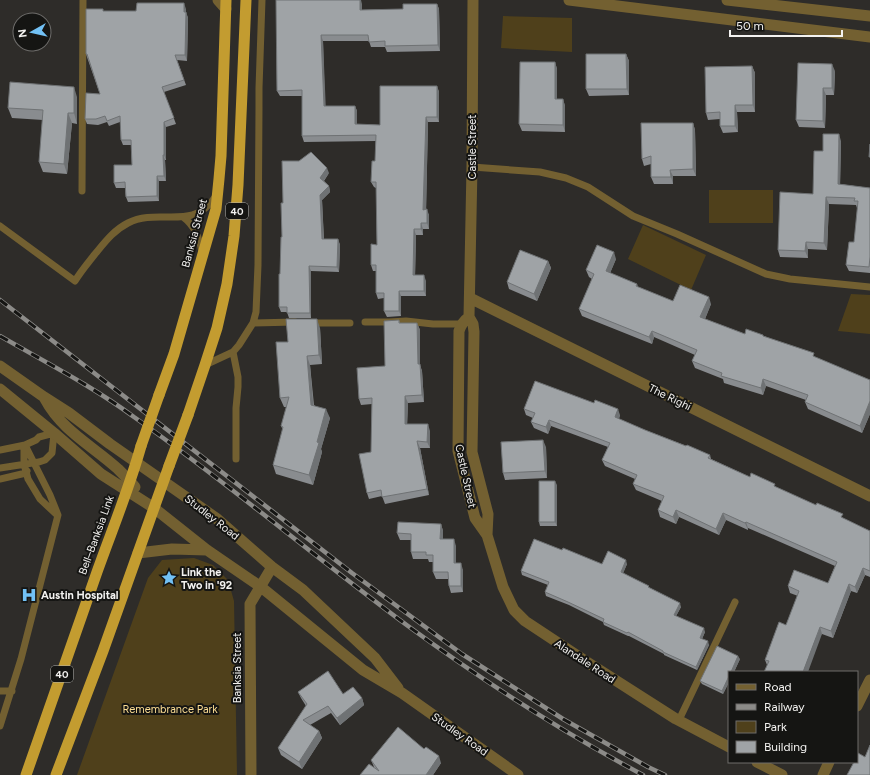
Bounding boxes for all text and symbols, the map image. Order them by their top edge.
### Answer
north arrow [12,12,52,52]
scale bar [730,12,842,38]
text: 50 m [736,19,764,33]
text: N [16,28,30,38]
street label: Castle Street [466,115,479,179]
street label: Banksia Street [179,197,210,269]
road number: 40 [226,203,248,219]
street label: The Righi [646,382,693,413]
street label: Castle Street [452,443,479,509]
street label: Studley Road [182,492,242,543]
street label: Bell–Banksia Link [76,493,117,576]
place label: Link the Two in '92 [181,566,232,592]
place icon: Link the Two in '92 [160,569,178,587]
hospital icon: Austin Hospital [20,586,38,604]
place label: Austin Hospital [41,589,119,602]
street label: Banksia Street [231,633,244,703]
street label: Alandale Road [552,637,618,686]
road number: 40 [51,666,73,682]
legend [728,671,858,763]
text: Road [764,680,792,694]
text: Railway [764,700,805,714]
park label: Remembrance Park [122,703,218,716]
street label: Studley Road [429,710,490,759]
text: Park [764,720,787,734]
text: Building [764,740,807,754]

